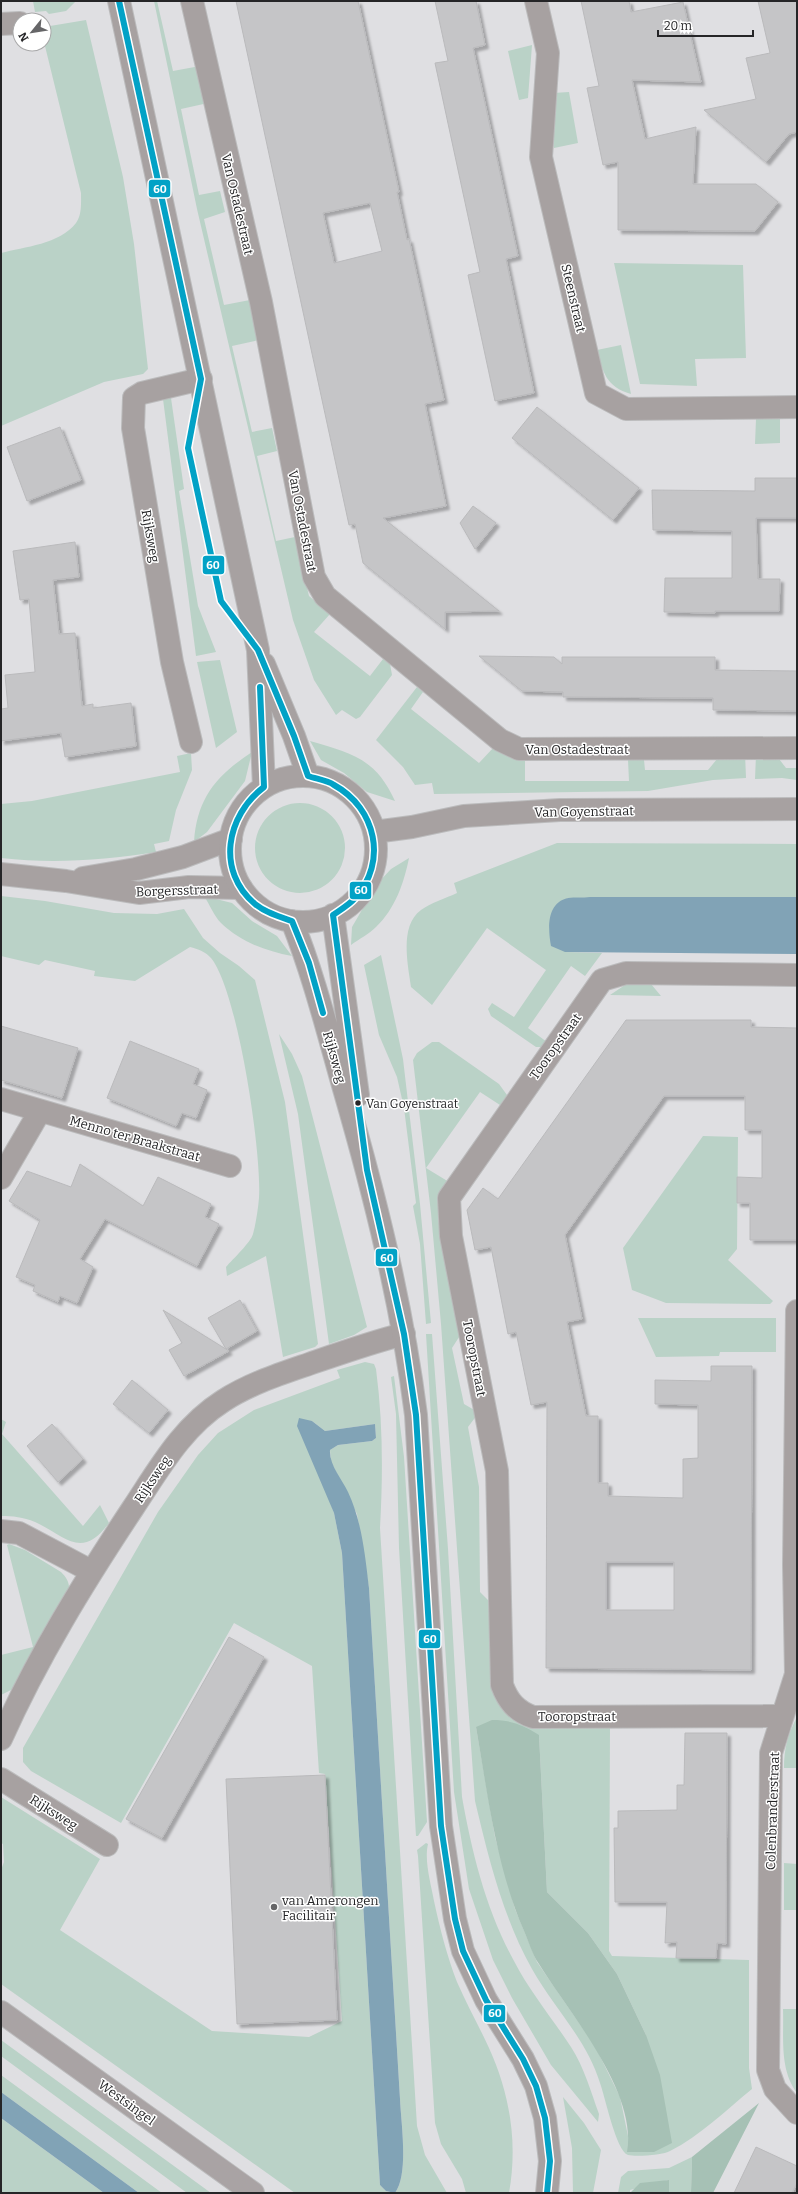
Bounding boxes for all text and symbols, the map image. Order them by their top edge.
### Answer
north arrow [12,12,52,52]
scale bar [658,12,753,38]
text: 20 m [664,19,693,33]
text: N [16,29,32,44]
street label: Van Ostadestraat [219,152,257,256]
line badge: 60 [148,179,171,198]
text: 60 [153,183,167,196]
street label: Steenstraat [558,262,589,334]
street label: Van Ostadestraat [285,469,320,574]
street label: Rijksweg [138,509,163,564]
line badge: 60 [202,555,225,575]
text: 60 [206,559,220,572]
street label: Van Ostadestraat [525,742,629,757]
street label: Van Goyenstraat [534,803,634,820]
line badge: 60 [349,881,372,900]
street label: Borgersstraat [136,882,219,899]
text: 60 [354,884,368,897]
street label: Tooropstraat [526,1010,584,1082]
street label: Rijksweg [320,1029,349,1085]
place label: Van Goyenstraat [366,1097,459,1111]
marker: Van Goyenstraat [353,1098,363,1108]
street label: Menno ter Braakstraat [68,1113,202,1164]
line badge: 60 [375,1248,398,1267]
text: 60 [380,1252,394,1265]
street label: Tooropstraat [460,1318,489,1398]
street label: Rijksweg [131,1453,174,1506]
line badge: 60 [418,1629,441,1649]
text: 60 [423,1633,437,1646]
street label: Tooropstraat [538,1709,616,1724]
street label: Colenbranderstraat [763,1751,782,1870]
street label: Rijksweg [27,1792,80,1833]
place label: van Amerongen Facilitair [281,1893,379,1923]
marker: van Amerongen Facilitair [269,1902,279,1912]
line badge: 60 [483,2004,506,2023]
text: 60 [488,2007,502,2020]
street label: Westsingel [95,2077,158,2128]

